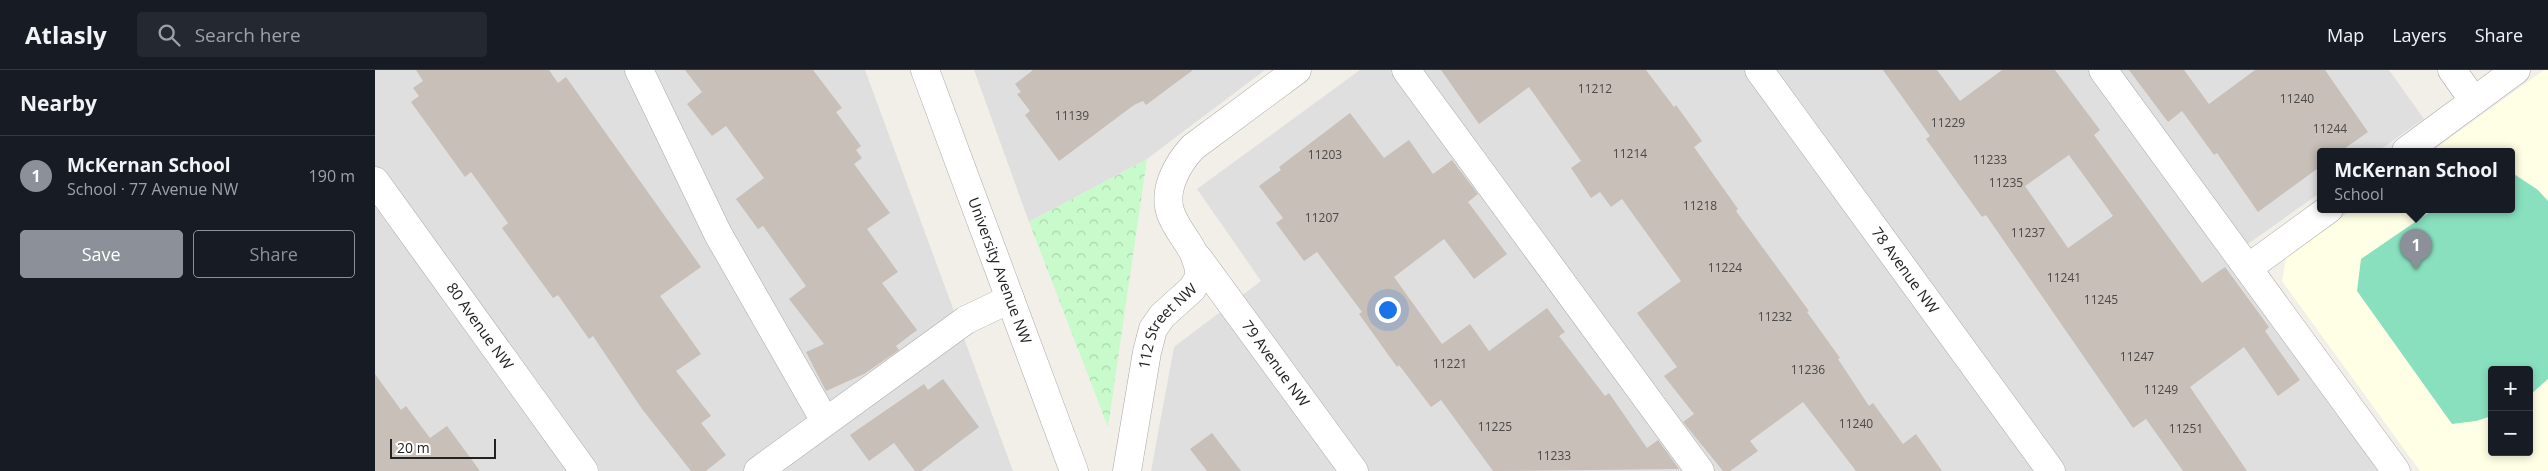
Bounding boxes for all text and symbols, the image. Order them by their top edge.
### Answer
search box [137,12,487,57]
text: Atlasly [25,18,107,51]
icon: search [155,21,183,49]
text: Search here [195,22,301,48]
text: Map [2327,23,2364,47]
text: Layers [2392,23,2447,47]
text: Share [2475,23,2523,47]
house number: 11212 [1578,80,1612,97]
text: Nearby [20,89,97,117]
house number: 11240 [2280,90,2314,107]
house number: 11139 [1055,107,1089,124]
house number: 11229 [1931,114,1965,131]
house number: 11244 [2313,120,2347,137]
house number: 11214 [1613,145,1647,162]
house number: 11203 [1308,146,1342,163]
popup [2317,148,2515,213]
house number: 11233 [1973,151,2007,168]
text: McKernan School [67,152,231,178]
text: McKernan School [2334,157,2498,183]
text: 1 [31,165,41,187]
text: 190 m [309,165,355,187]
house number: 11235 [1989,174,2023,191]
text: School · 77 Avenue NW [67,178,238,200]
text: School [2334,183,2384,205]
street label: University Avenue NW [964,194,1037,347]
house number: 11218 [1683,197,1717,214]
house number: 11207 [1305,209,1339,226]
street label: 78 Avenue NW [1868,223,1944,317]
house number: 11237 [2011,224,2045,241]
pin: 1 [2400,229,2432,270]
button: Save [20,230,183,278]
button: Share [193,230,355,278]
house number: 11224 [1708,259,1742,276]
house number: 11241 [2047,269,2081,286]
street label: 80 Avenue NW [442,278,519,373]
street label: 112 Street NW [1133,278,1201,370]
house number: 11245 [2084,291,2118,308]
your location [1375,297,1401,323]
house number: 11232 [1758,308,1792,325]
street label: 79 Avenue NW [1238,316,1315,410]
house number: 11247 [2120,348,2154,365]
house number: 11221 [1433,355,1467,372]
house number: 11236 [1791,361,1825,378]
map controls [2488,366,2533,456]
button: + [2488,366,2533,411]
house number: 11249 [2144,381,2178,398]
button: − [2488,411,2533,456]
house number: 11240 [1839,415,1873,432]
house number: 11225 [1478,418,1512,435]
house number: 11251 [2169,420,2203,437]
scale bar [390,436,496,459]
text: 20 m [397,438,430,457]
house number: 11233 [1537,447,1571,464]

